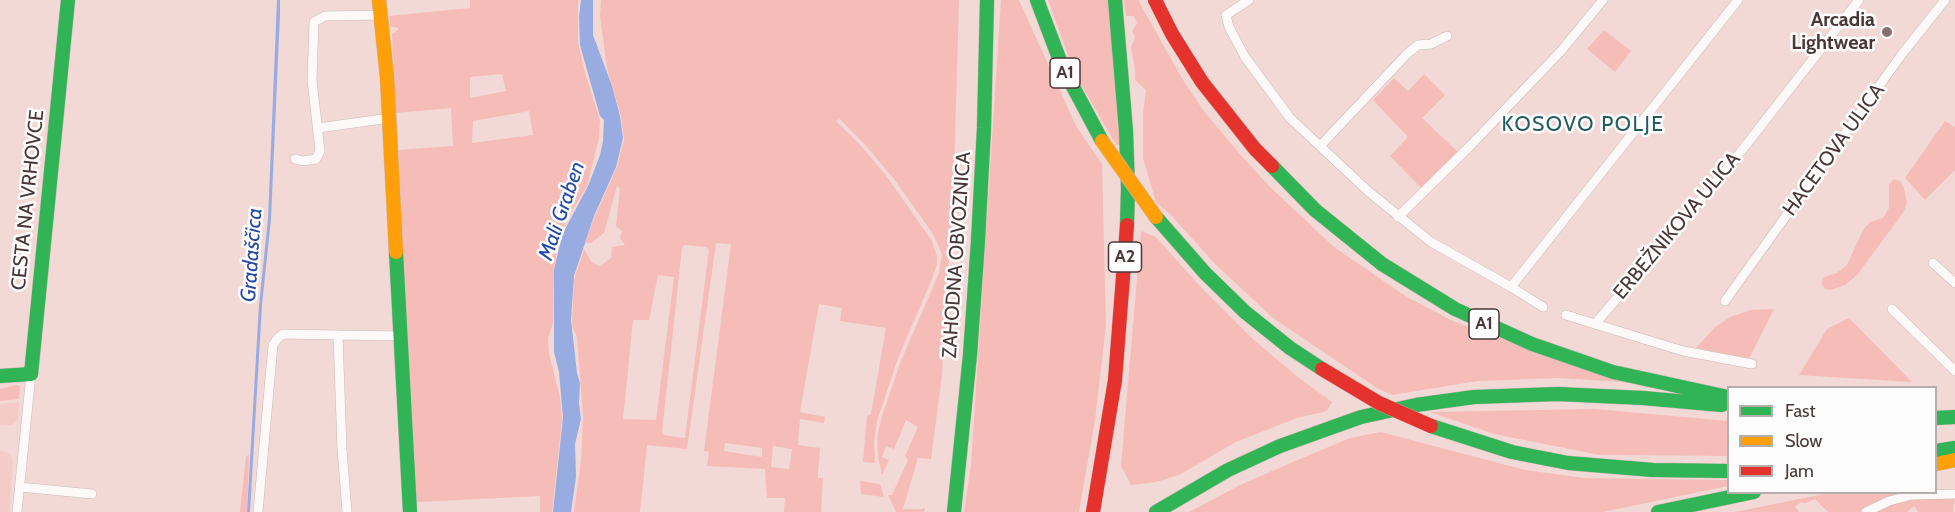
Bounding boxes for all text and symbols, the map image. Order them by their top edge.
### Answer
place label: Arcadia Lightwear [1791,8,1875,55]
marker: Arcadia Lightwear [1880,25,1894,39]
road number: A1 [1050,58,1080,88]
street label: HACETOVA ULICA [1778,79,1890,221]
street label: CESTA NA VRHOVCE [7,109,49,291]
district label: KOSOVO POLJE [1502,112,1664,138]
street label: ERBEŽNIKOVA ULICA [1609,148,1745,304]
street label: ZAHODNA OBVOZNICA [938,151,976,359]
water label: Mali Graben [533,158,591,264]
water label: Gradaščica [236,207,268,303]
road number: A2 [1108,242,1142,272]
road number: A1 [1469,309,1499,339]
legend [1727,386,1937,494]
text: Fast [1785,400,1816,422]
text: Slow [1785,430,1822,452]
text: Jam [1785,460,1814,482]

